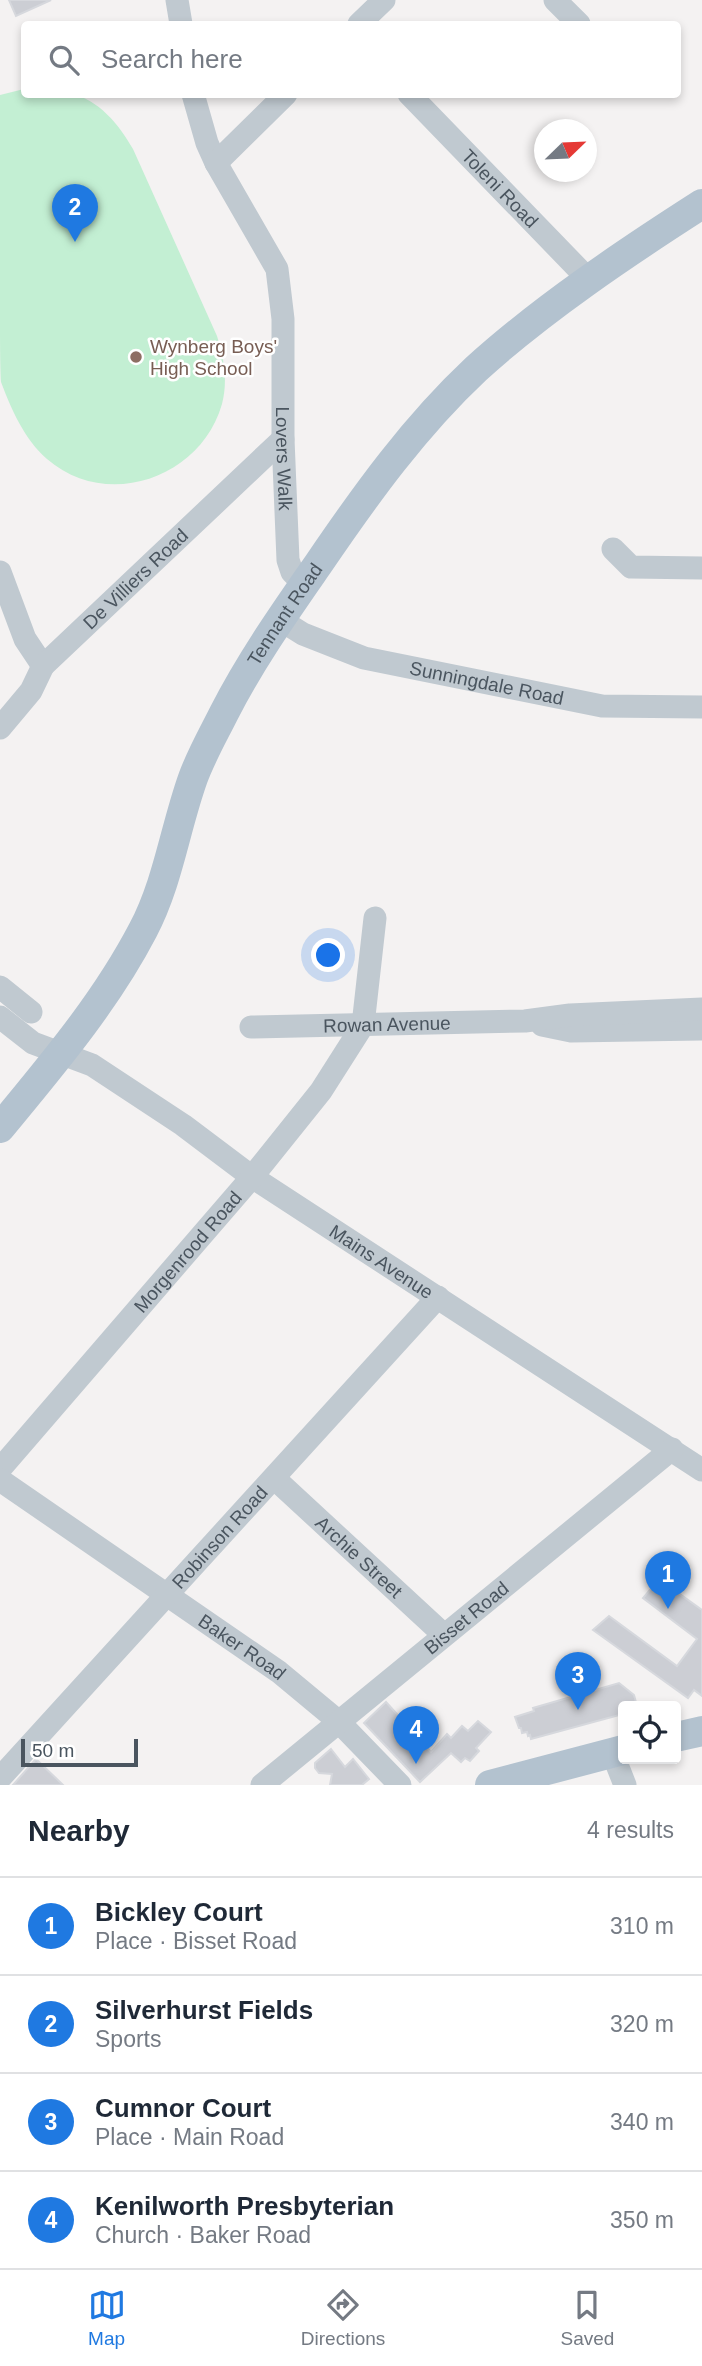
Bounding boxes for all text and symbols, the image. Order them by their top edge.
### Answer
search box [21,21,681,98]
icon: search [45,41,83,79]
text: Search here [101,44,243,74]
north arrow [534,119,597,182]
street label: Toleni Road [458,145,543,232]
pin: 2 [52,184,98,242]
place label: Wynberg Boys' High School [150,336,277,379]
marker: Wynberg Boys' High School [128,349,144,365]
street label: Lovers Walk [272,407,296,511]
street label: De Villiers Road [79,524,192,633]
street label: Tennant Road [243,559,326,669]
street label: Sunningdale Road [408,657,565,709]
your location [311,938,345,972]
street label: Rowan Avenue [323,1012,451,1036]
street label: Morgenrood Road [129,1187,246,1317]
street label: Mains Avenue [326,1220,437,1303]
street label: Robinson Road [168,1481,271,1593]
street label: Archie Street [312,1512,407,1602]
pin: 1 [645,1551,691,1609]
street label: Bisset Road [420,1577,512,1658]
street label: Baker Road [195,1610,290,1684]
pin: 3 [555,1652,601,1710]
map controls [618,1701,681,1764]
button: locate [618,1701,681,1764]
pin: 4 [393,1706,439,1764]
scale bar [21,1736,138,1768]
text: 50 m [32,1740,74,1761]
text: Nearby [28,1814,130,1847]
text: 4 results [587,1817,674,1843]
text: Bickley Court [95,1897,263,1927]
text: 1 [45,1913,57,1939]
text: 310 m [610,1913,674,1939]
text: Place · Bisset Road [95,1928,297,1954]
text: Silverhurst Fields [95,1995,313,2025]
text: 2 [45,2011,57,2037]
text: 320 m [610,2011,674,2037]
text: Sports [95,2026,161,2052]
text: Cumnor Court [95,2093,271,2123]
text: 3 [45,2109,57,2135]
text: 340 m [610,2109,674,2135]
text: Place · Main Road [95,2124,284,2150]
text: Kenilworth Presbyterian [95,2191,394,2221]
text: 4 [45,2207,57,2233]
text: 350 m [610,2207,674,2233]
text: Church · Baker Road [95,2222,311,2248]
tab: Map [88,2286,126,2350]
tab: Directions [301,2286,385,2350]
tab: Saved [560,2286,614,2350]

